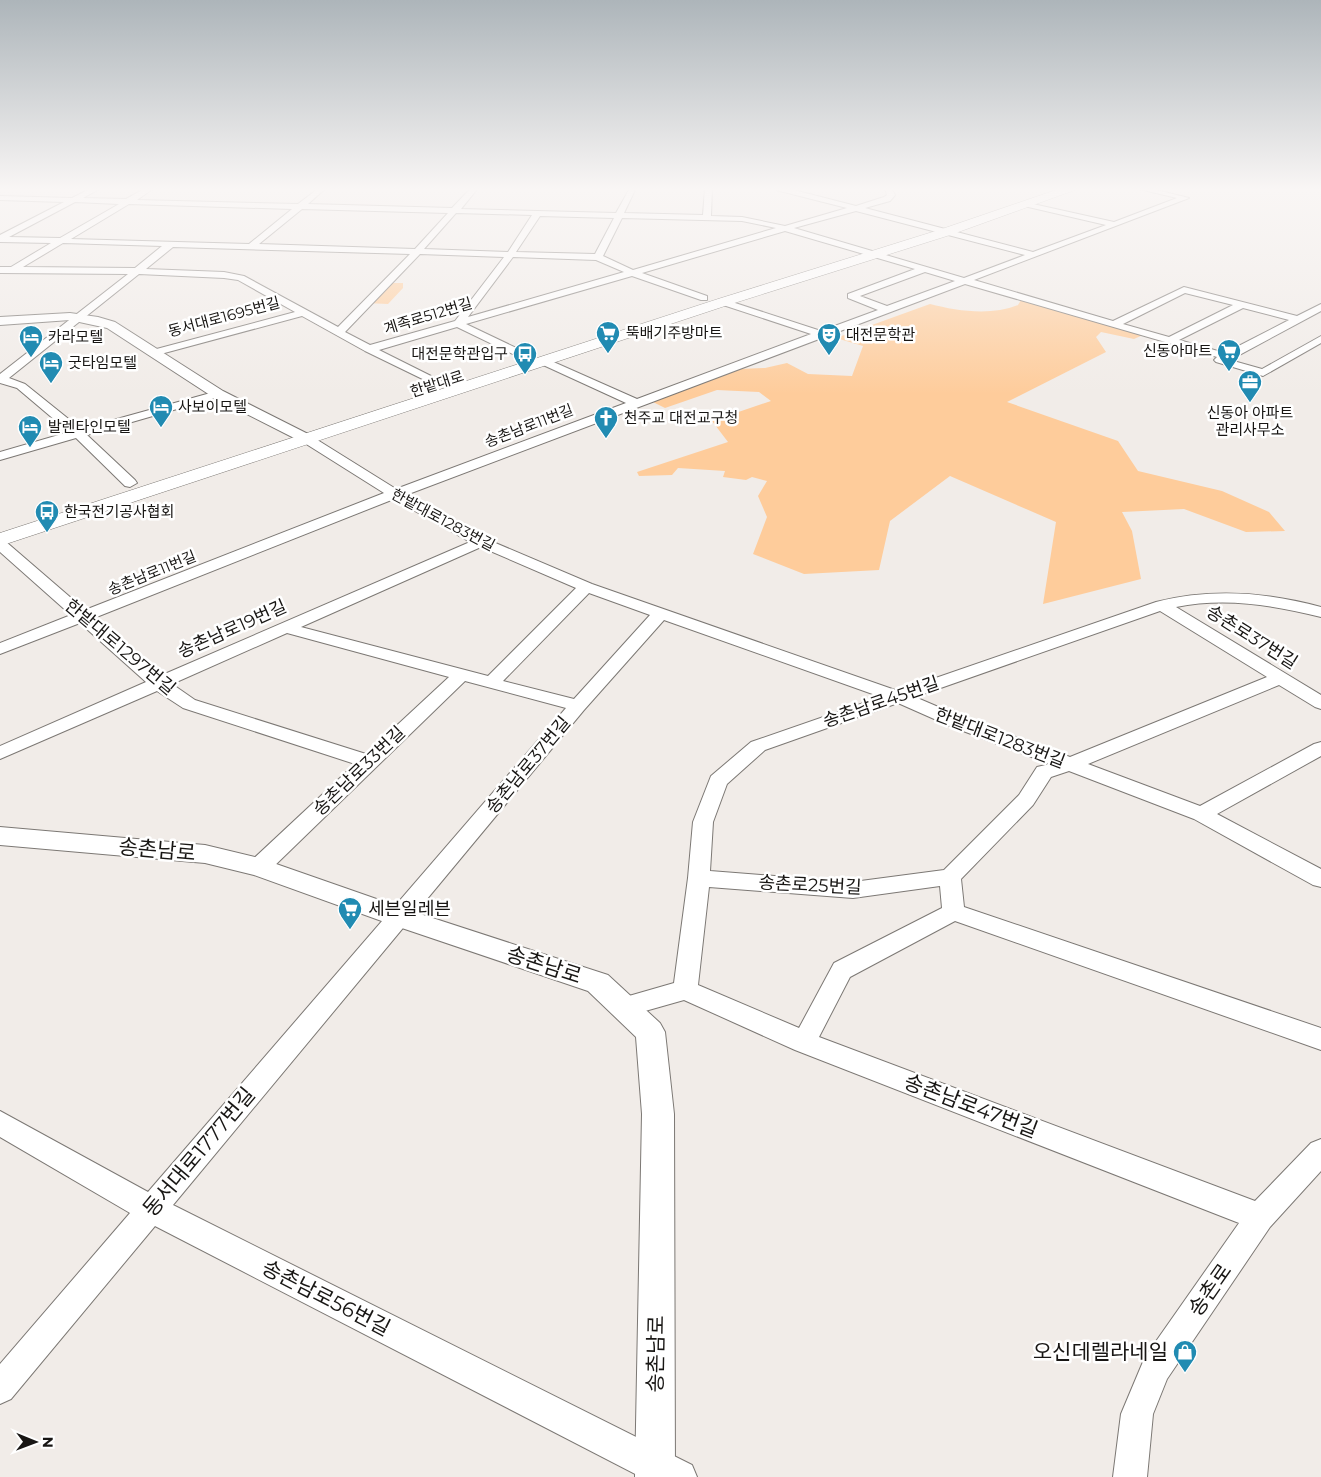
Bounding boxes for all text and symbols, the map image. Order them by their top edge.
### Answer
street label: 동서대로1695번길 [166,292,282,341]
street label: 계족로512번길 [381,293,474,338]
supermarket icon: 뚝배기주방마트 [595,320,621,354]
theatre icon: 대전문학관 [816,322,842,356]
place label: 뚝배기주방마트 [626,323,723,342]
hotel icon: 카라모텔 [18,324,44,358]
place label: 대전문학관 [846,325,915,344]
place label: 카라모텔 [48,327,103,346]
supermarket icon: 신동아마트 [1216,338,1242,372]
bus stop icon: 대전문학관입구 [512,341,538,375]
place label: 신동아마트 [1143,341,1212,360]
place label: 대전문학관입구 [411,344,508,363]
hotel icon: 굿타임모텔 [38,350,64,384]
place label: 굿타임모텔 [68,353,137,372]
street label: 한밭대로 [408,366,466,401]
office icon: 신동아 아파트 관리사무소 [1237,369,1263,403]
hotel icon: 사보이모텔 [148,394,174,428]
place label: 사보이모텔 [178,397,247,416]
street label: 송촌남로11번길 [482,400,576,451]
place label: 신동아 아파트 관리사무소 [1207,403,1294,439]
church icon: 천주교 대전교구청 [593,405,619,439]
place label: 천주교 대전교구청 [624,408,738,427]
hotel icon: 발렌타인모텔 [17,414,43,448]
place label: 발렌타인모텔 [48,417,131,436]
street label: 한밭대로1283번길 [388,484,498,555]
bus stop icon: 한국전기공사협회 [34,499,60,533]
place label: 한국전기공사협회 [64,502,174,521]
street label: 송촌남로11번길 [105,546,199,599]
street label: 한밭대로1297번길 [60,594,180,700]
street label: 송촌남로19번길 [174,595,290,663]
street label: 송촌로37번길 [1202,600,1302,674]
street label: 송촌남로45번길 [820,672,942,732]
street label: 한밭대로1283번길 [932,703,1068,773]
street label: 송촌남로37번길 [481,712,575,818]
street label: 송촌남로33번길 [308,722,410,820]
street label: 송촌남로 [117,834,197,865]
street label: 송촌로25번길 [758,871,862,899]
supermarket icon: 세븐일레븐 [337,896,363,930]
place label: 세븐일레븐 [368,898,451,920]
street label: 송촌남로 [504,941,585,988]
street label: 송촌남로47번길 [901,1069,1042,1142]
street label: 동서대로1777번길 [137,1082,260,1221]
street label: 송촌남로56번길 [258,1254,395,1341]
street label: 송촌로 [1183,1259,1236,1321]
street label: 송촌남로 [642,1315,669,1393]
place label: 오신데렐라네일 [1033,1339,1168,1364]
shop icon: 오신데렐라네일 [1172,1339,1198,1373]
north arrow [10,1417,60,1467]
text: N [39,1436,57,1448]

